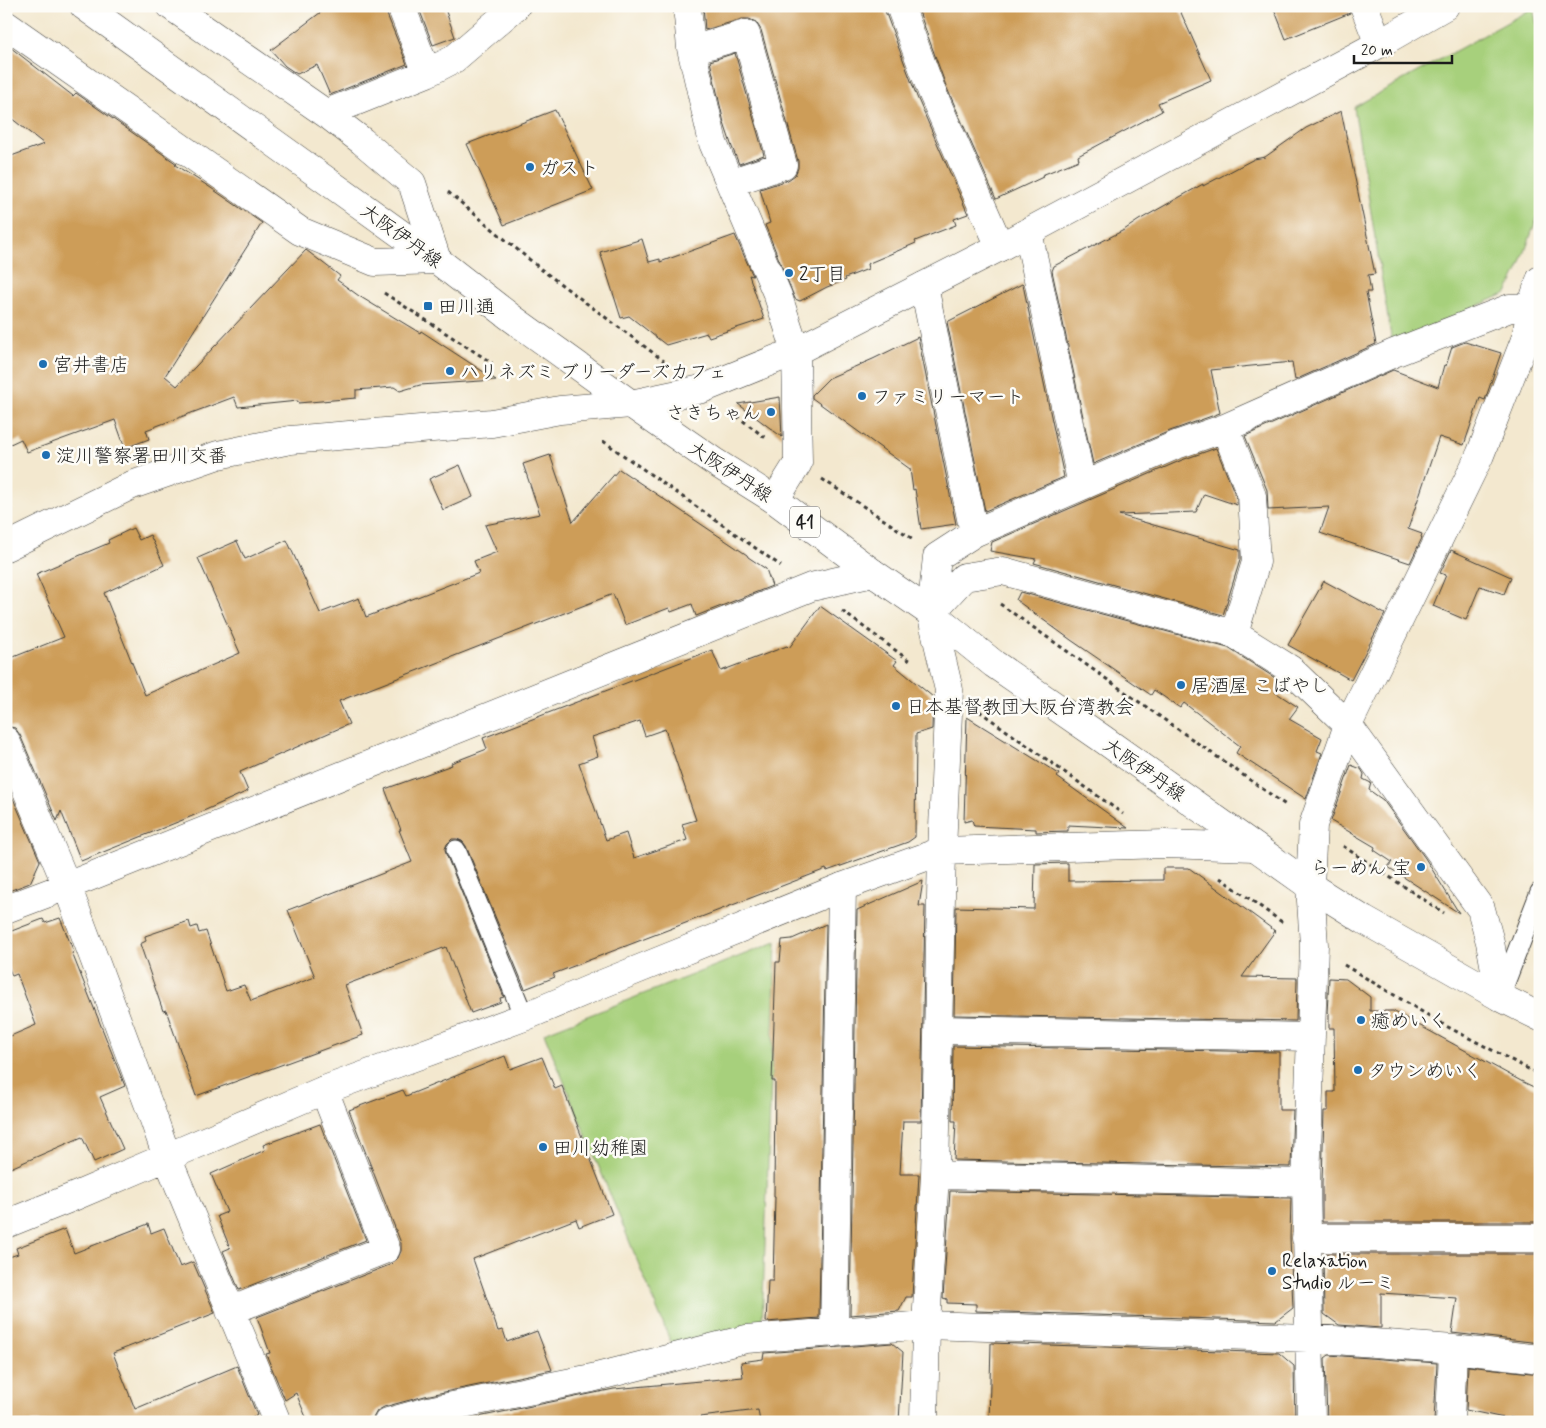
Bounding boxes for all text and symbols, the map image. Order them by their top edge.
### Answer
scale bar [1354,32,1451,64]
text: 20 m [1361,41,1393,61]
place label: ガスト [540,156,599,181]
marker: ガスト [524,161,536,173]
street label: 大阪伊丹線 [355,198,447,274]
place label: 2丁目 [799,262,846,287]
marker: 2丁目 [783,267,795,279]
place label: 田川通 [438,295,495,320]
marker: 田川通 [422,300,434,312]
place label: 宮井書店 [53,353,129,378]
marker: 宮井書店 [37,358,49,370]
place label: ハリネズミ ブリーダーズカフェ [460,360,727,385]
marker: ハリネズミ ブリーダーズカフェ [444,365,456,377]
place label: ファミリーマート [872,385,1024,410]
marker: ファミリーマート [856,390,868,402]
place label: さきちゃん [666,401,761,426]
marker: さきちゃん [765,406,777,418]
street label: 大阪伊丹線 [684,436,777,509]
place label: 淀川警察署田川交番 [56,444,227,469]
marker: 淀川警察署田川交番 [40,449,52,461]
road number: 41 [790,507,820,538]
place label: 居酒屋 こばやし [1191,674,1329,699]
marker: 居酒屋 こばやし [1175,679,1187,691]
place label: 日本基督教団大阪台湾教会 [906,695,1134,720]
marker: 日本基督教団大阪台湾教会 [890,700,902,712]
street label: 大阪伊丹線 [1098,733,1190,808]
place label: らーめん 宝 [1311,856,1411,881]
marker: らーめん 宝 [1415,861,1427,873]
place label: 癒めいく [1371,1009,1447,1034]
marker: 癒めいく [1355,1014,1367,1026]
place label: タウンめいく [1368,1059,1482,1084]
marker: タウンめいく [1352,1064,1364,1076]
place label: 田川幼稚園 [553,1136,648,1161]
marker: 田川幼稚園 [537,1141,549,1153]
place label: Relaxation Studio ルーミ [1282,1249,1394,1296]
marker: Relaxation Studio ルーミ [1266,1265,1278,1277]

